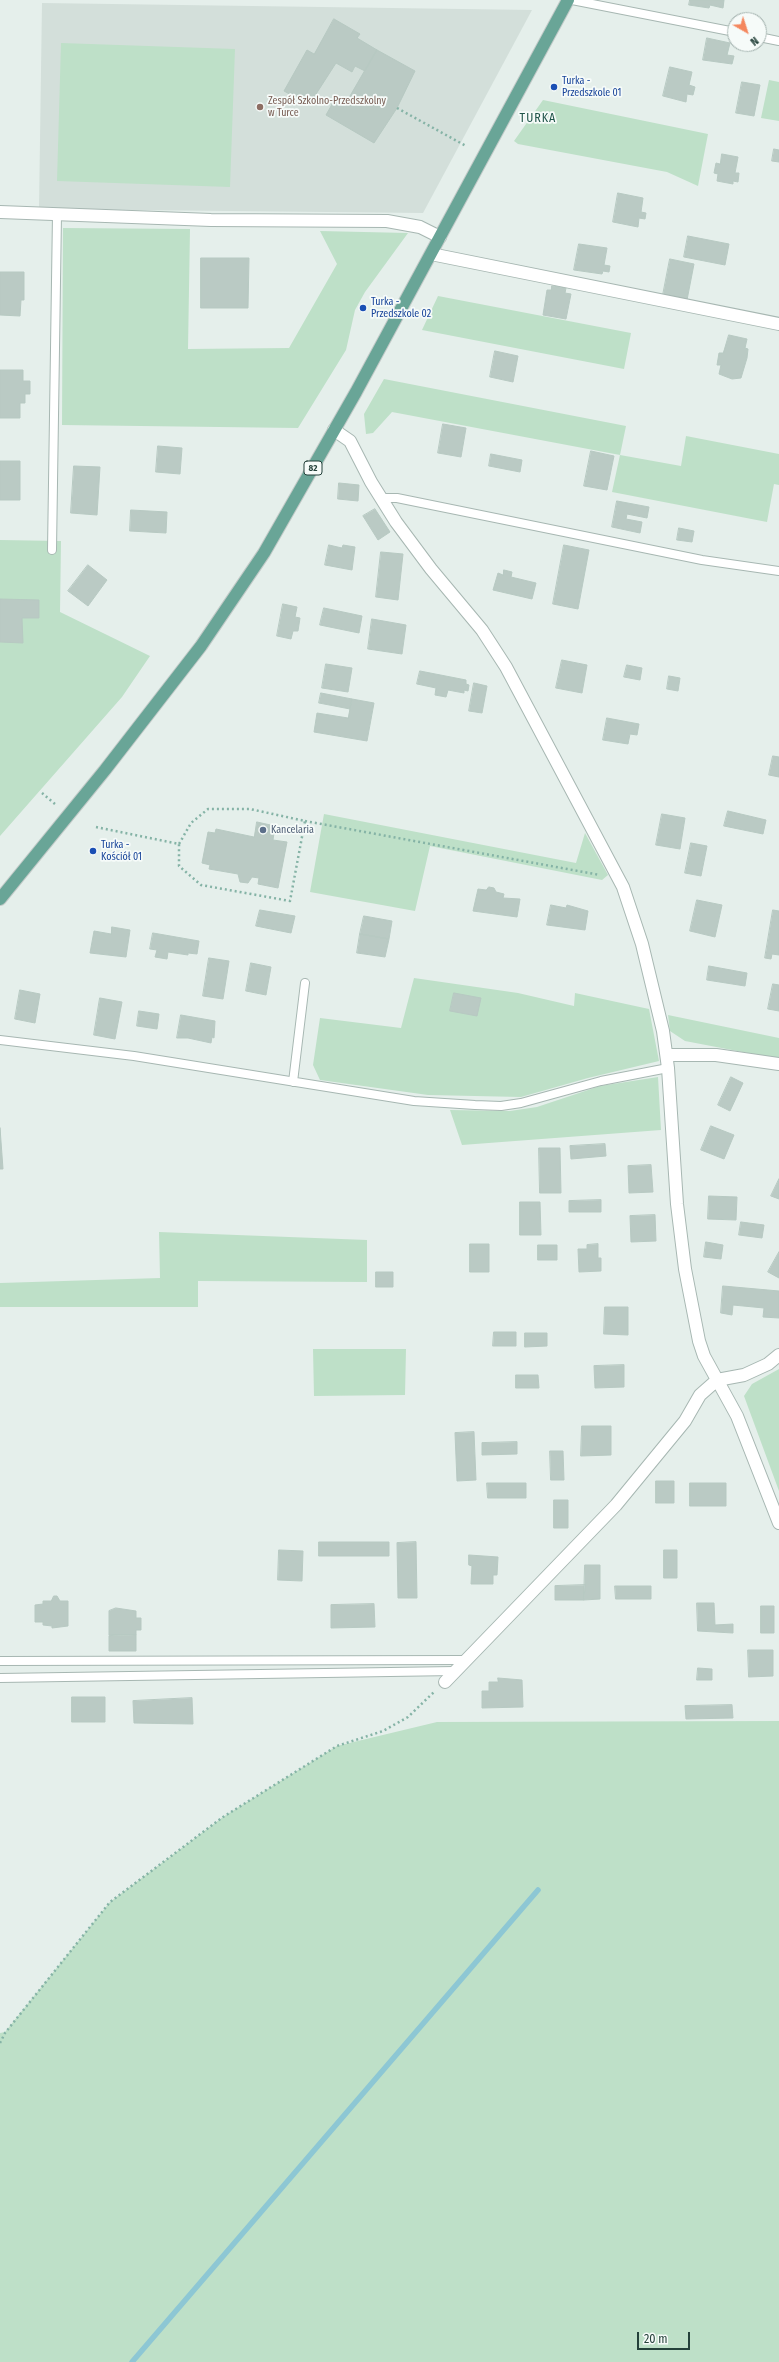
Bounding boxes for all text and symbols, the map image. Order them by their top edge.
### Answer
north arrow [727,12,767,52]
text: N [748,34,761,48]
place label: Turka - Przedszkole 01 [562,75,621,98]
marker: Turka - Przedszkole 01 [549,82,559,92]
place label: Zespół Szkolno-Przedszkolny w Turce [268,95,386,118]
marker: Zespół Szkolno-Przedszkolny w Turce [255,102,265,112]
district label: TURKA [520,112,556,126]
place label: Turka - Przedszkole 02 [371,296,431,320]
marker: Turka - Przedszkole 02 [358,303,368,313]
road number: 82 [304,461,322,475]
place label: Kancelaria [271,824,314,836]
marker: Kancelaria [258,825,268,835]
place label: Turka - Kościół 01 [101,839,142,862]
marker: Turka - Kościół 01 [88,846,98,856]
scale bar [639,2324,692,2350]
text: 20 m [644,2332,668,2346]

